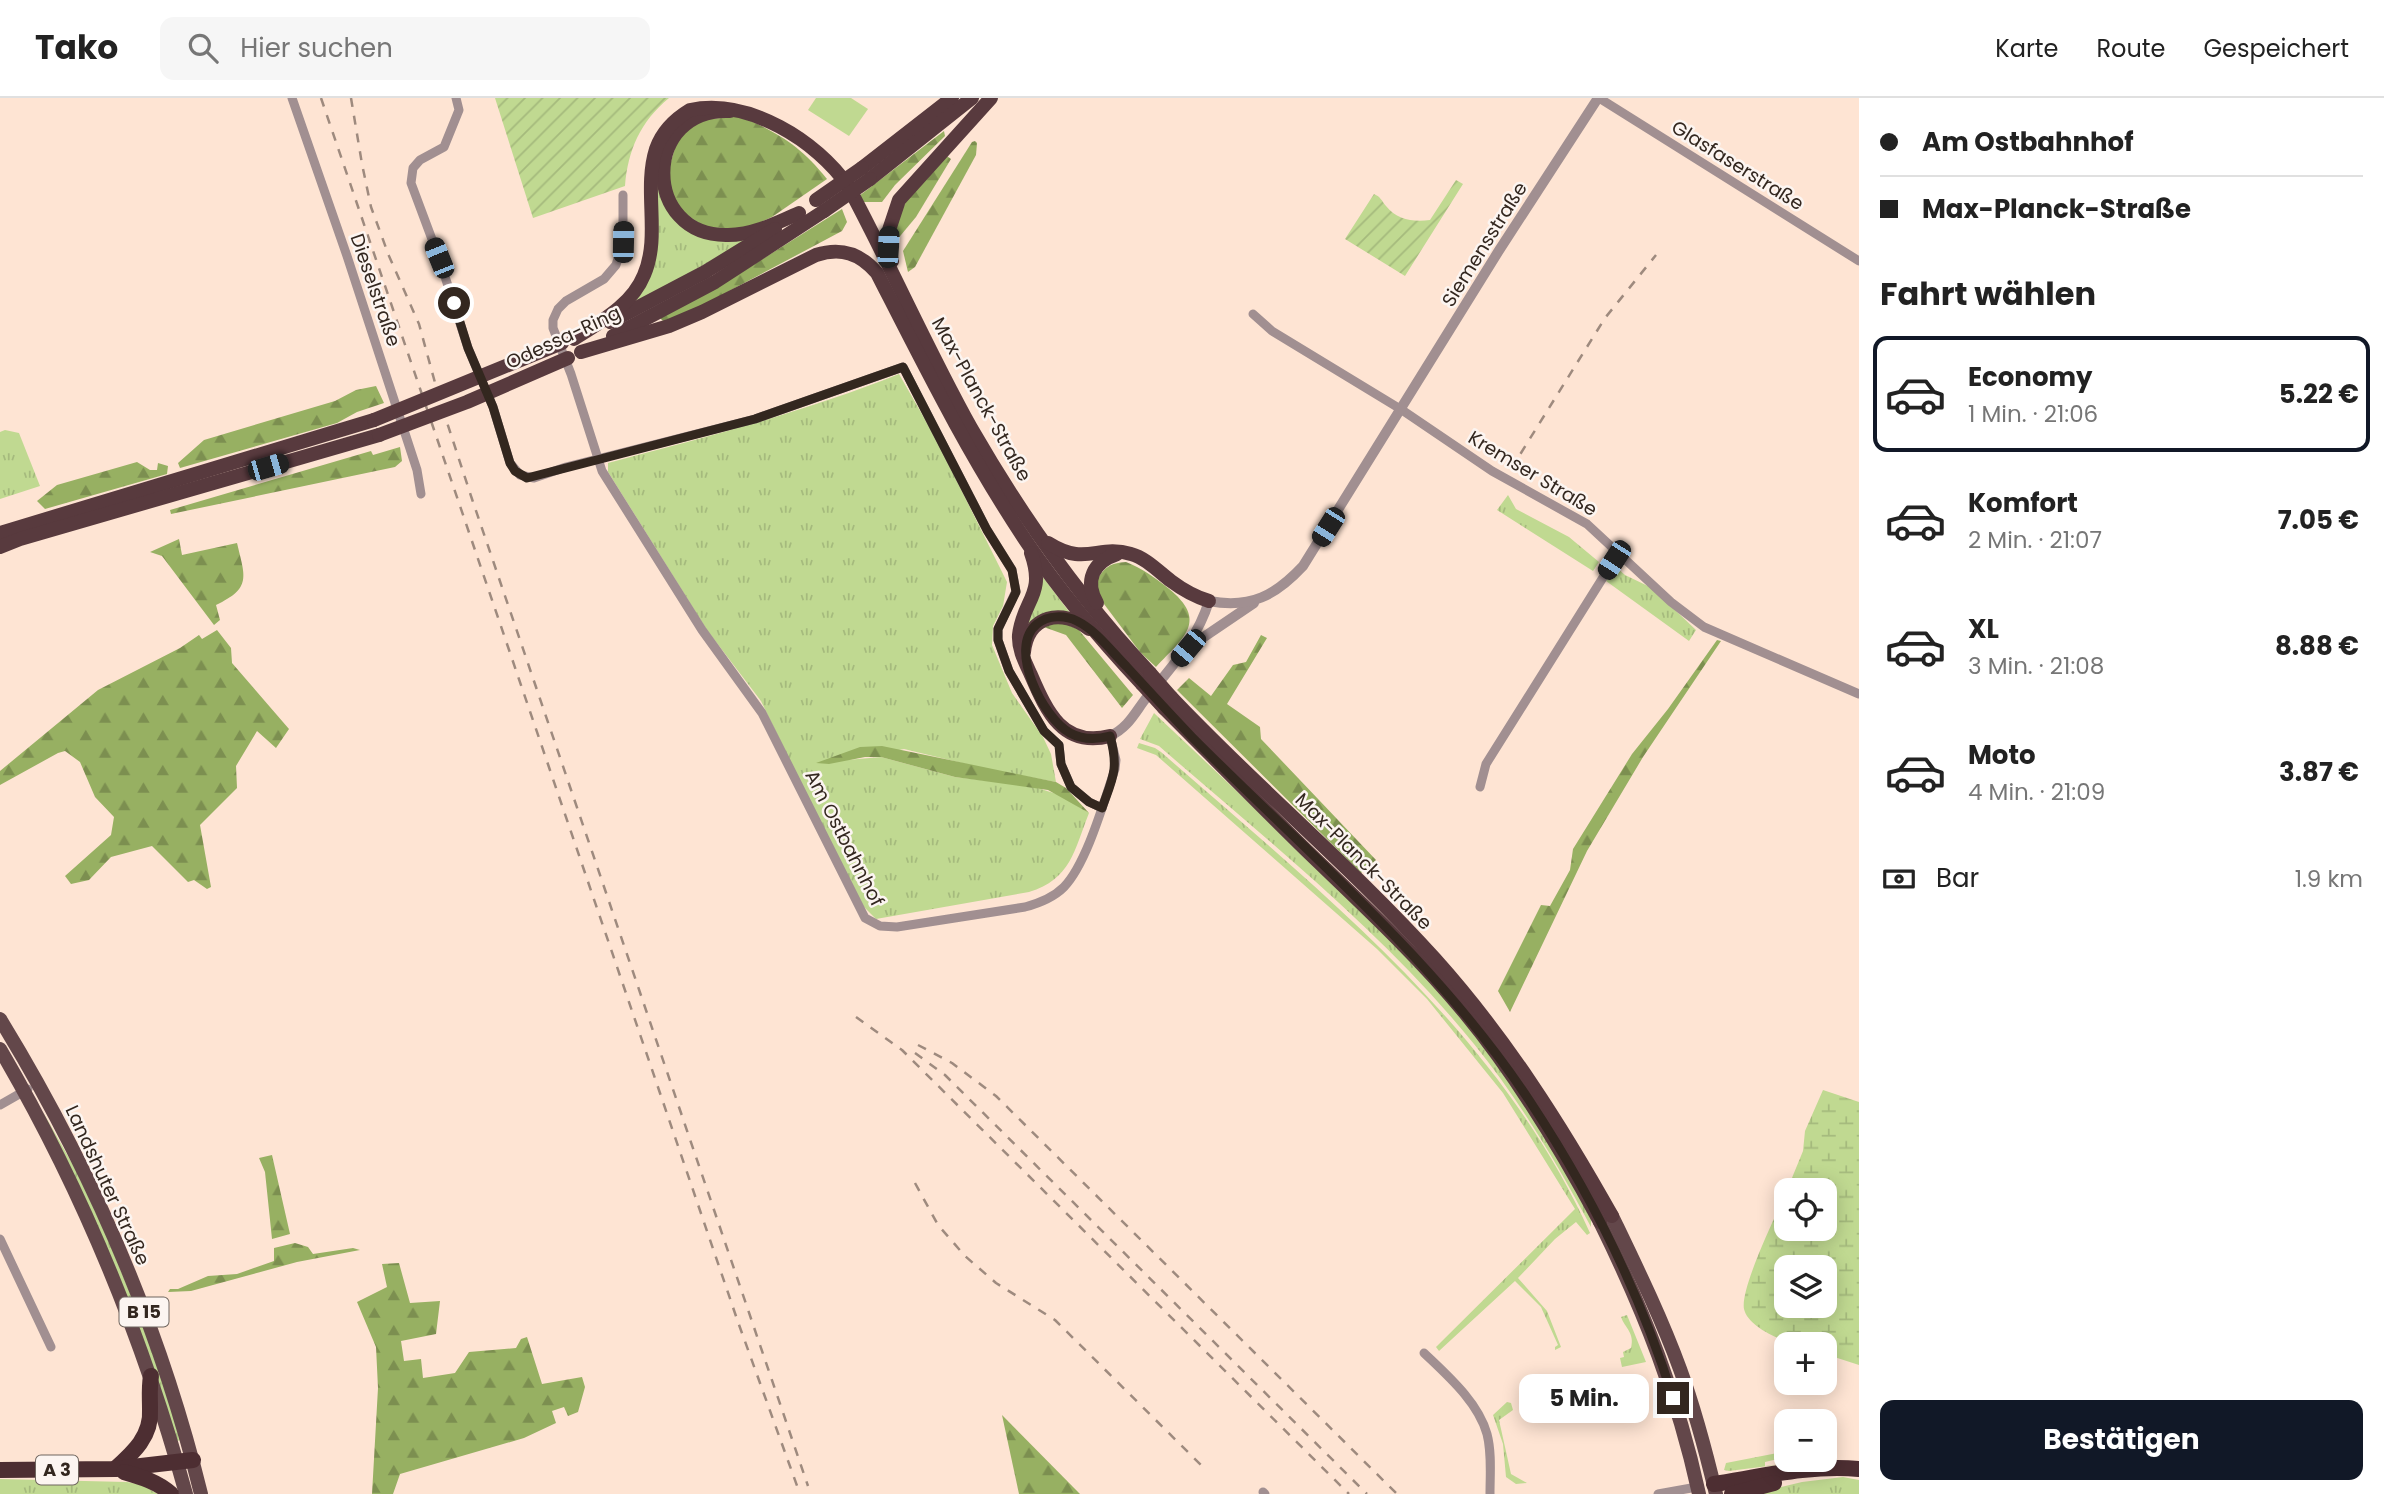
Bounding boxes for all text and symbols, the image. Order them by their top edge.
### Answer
search box [160,17,650,80]
text: Tako [35,24,118,71]
icon: search [184,29,222,67]
text: Hier suchen [240,30,393,66]
text: Karte [1995,32,2058,65]
text: Route [2096,32,2165,65]
text: Gespeichert [2203,32,2349,65]
street label: Glasfaserstraße [1666,114,1809,217]
text: Am Ostbahnhof [1922,124,2134,160]
street label: Siemensstraße [1435,177,1534,312]
text: Max-Planck-Straße [1922,191,2191,227]
car [613,221,634,263]
car [877,225,900,269]
street label: Dieselstraße [344,230,407,350]
car [422,235,457,281]
text: Fahrt wählen [1880,271,2096,316]
route start [438,287,470,319]
street label: Odessa-Ring [501,299,625,376]
street label: Max-Planck-Straße [925,312,1038,486]
text: Economy [1968,359,2092,395]
icon: car [1884,363,1947,426]
text: 5.22 € [2279,376,2359,412]
text: 1 Min. · 21:06 [1968,398,2098,430]
street label: Kremser Straße [1463,424,1602,523]
car [245,451,292,483]
text: Komfort [1968,485,2078,521]
icon: car [1884,489,1947,552]
text: 7.05 € [2278,502,2359,538]
car [1308,504,1349,550]
text: 2 Min. · 21:07 [1968,524,2102,556]
car [1594,537,1635,583]
text: XL [1968,611,1999,647]
icon: car [1884,615,1947,678]
car [1167,625,1210,671]
text: 8.88 € [2275,628,2359,664]
text: 3 Min. · 21:08 [1968,650,2104,682]
text: Moto [1968,737,2036,773]
icon: car [1884,741,1947,804]
text: 3.87 € [2279,754,2359,790]
street label: Am Ostbahnhof [799,765,891,911]
text: 4 Min. · 21:09 [1968,776,2105,808]
street label: Max-Planck-Straße [1289,787,1438,936]
icon: cash [1880,860,1918,898]
text: Bar [1936,860,1979,896]
text: 1.9 km [2295,863,2363,895]
street label: Landshuter Straße [59,1101,157,1270]
map controls [1774,1178,1837,1472]
button: locate [1774,1178,1837,1241]
button: layers [1774,1255,1837,1318]
road number: B 15 [120,1297,168,1326]
button: + [1774,1332,1837,1395]
callout: 5 Min. [1519,1374,1648,1422]
text: 5 Min. [1549,1382,1619,1414]
route end [1657,1382,1689,1414]
button: Bestätigen [1880,1400,2363,1480]
button: − [1774,1409,1837,1472]
road number: A 3 [36,1456,78,1484]

